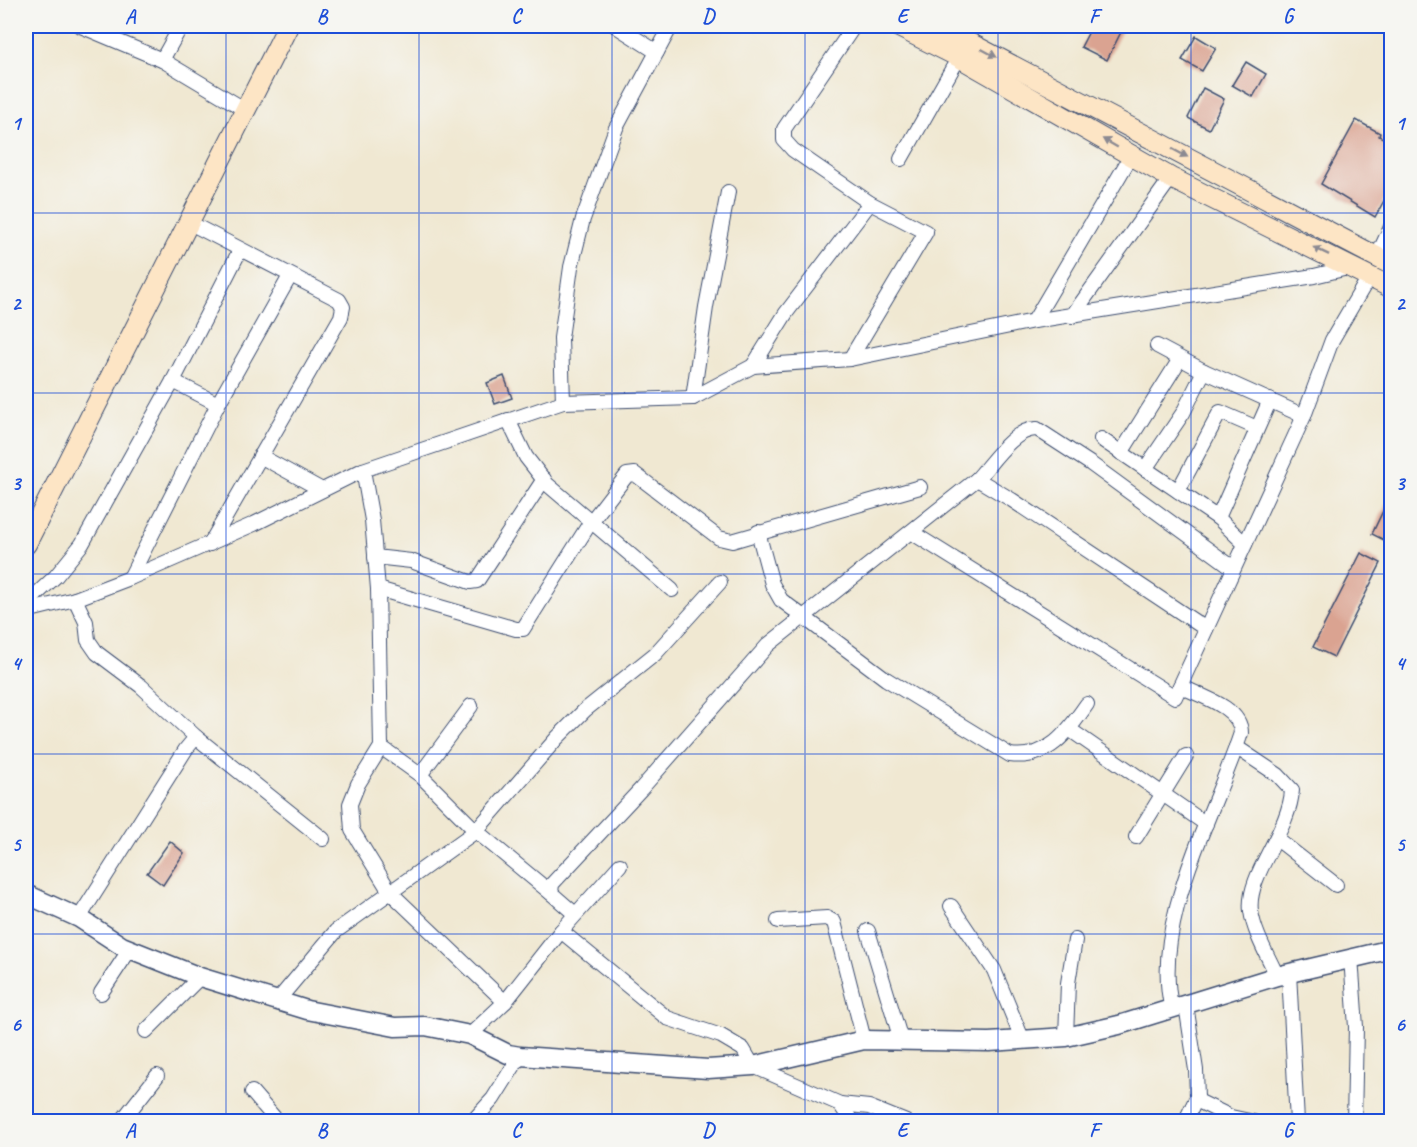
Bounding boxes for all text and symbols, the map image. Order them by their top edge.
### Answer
text: A [125,4,137,29]
text: B [317,4,329,29]
text: C [511,4,523,29]
text: D [702,4,716,29]
text: E [897,4,911,29]
text: F [1089,4,1103,29]
text: G [1283,4,1296,29]
one-way arrow [980,48,997,58]
text: 1 [12,111,23,136]
text: 1 [1396,111,1407,136]
one-way arrow [1102,138,1118,149]
one-way arrow [1171,148,1188,158]
one-way arrow [1312,247,1329,256]
text: 2 [12,291,23,316]
text: 2 [1396,291,1407,316]
text: 3 [12,471,23,496]
text: 3 [1396,471,1407,496]
text: 4 [12,651,24,676]
text: 4 [1396,651,1408,676]
text: 5 [12,832,23,857]
text: 5 [1396,832,1407,857]
text: 6 [11,1012,22,1037]
text: 6 [1395,1012,1406,1037]
text: A [125,1118,137,1143]
text: B [317,1118,329,1143]
text: C [511,1118,523,1143]
text: D [702,1118,716,1143]
text: E [897,1118,911,1143]
text: F [1089,1118,1103,1143]
text: G [1283,1118,1296,1143]

